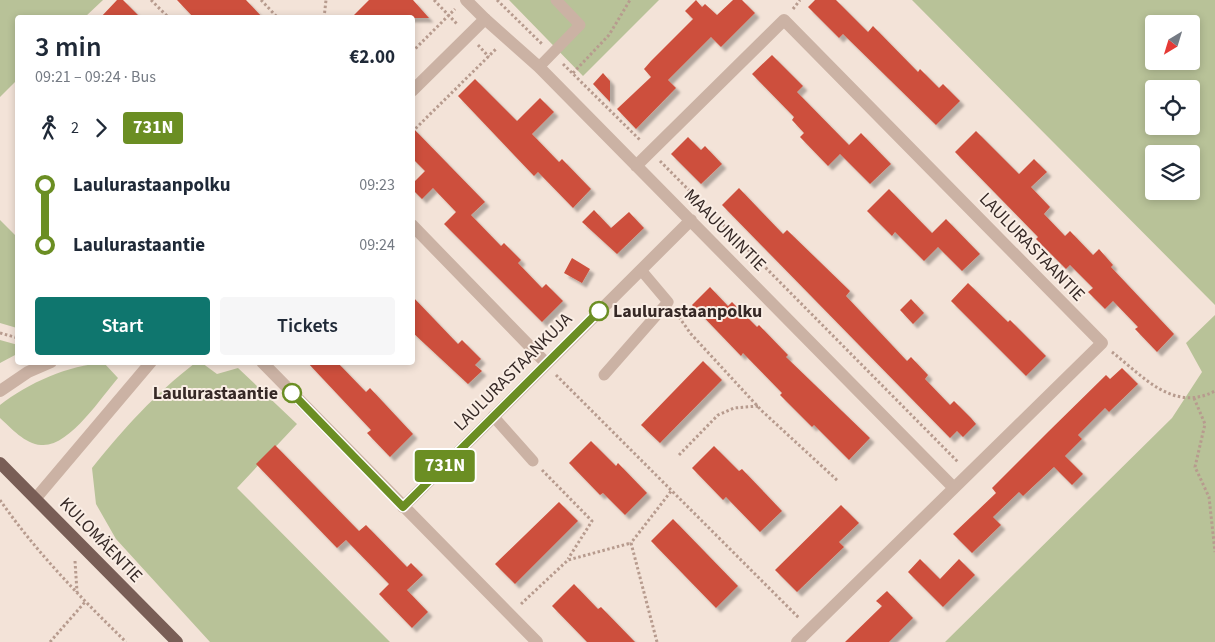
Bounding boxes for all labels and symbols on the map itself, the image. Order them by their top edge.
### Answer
north arrow [1145,15,1200,70]
street label: MAAUUNINTIE [678,183,772,277]
street label: LAULURASTAANTIE [973,187,1091,307]
place label: Laulurastaanpolku [613,299,762,324]
marker: Laulurastaanpolku [589,301,609,321]
street label: LAULURASTAANKUJA [448,307,578,437]
place label: Laulurastaantie [153,381,278,406]
marker: Laulurastaantie [282,383,302,403]
line badge: 731N [410,450,480,482]
street label: KULOMÄENTIE [54,492,148,588]

